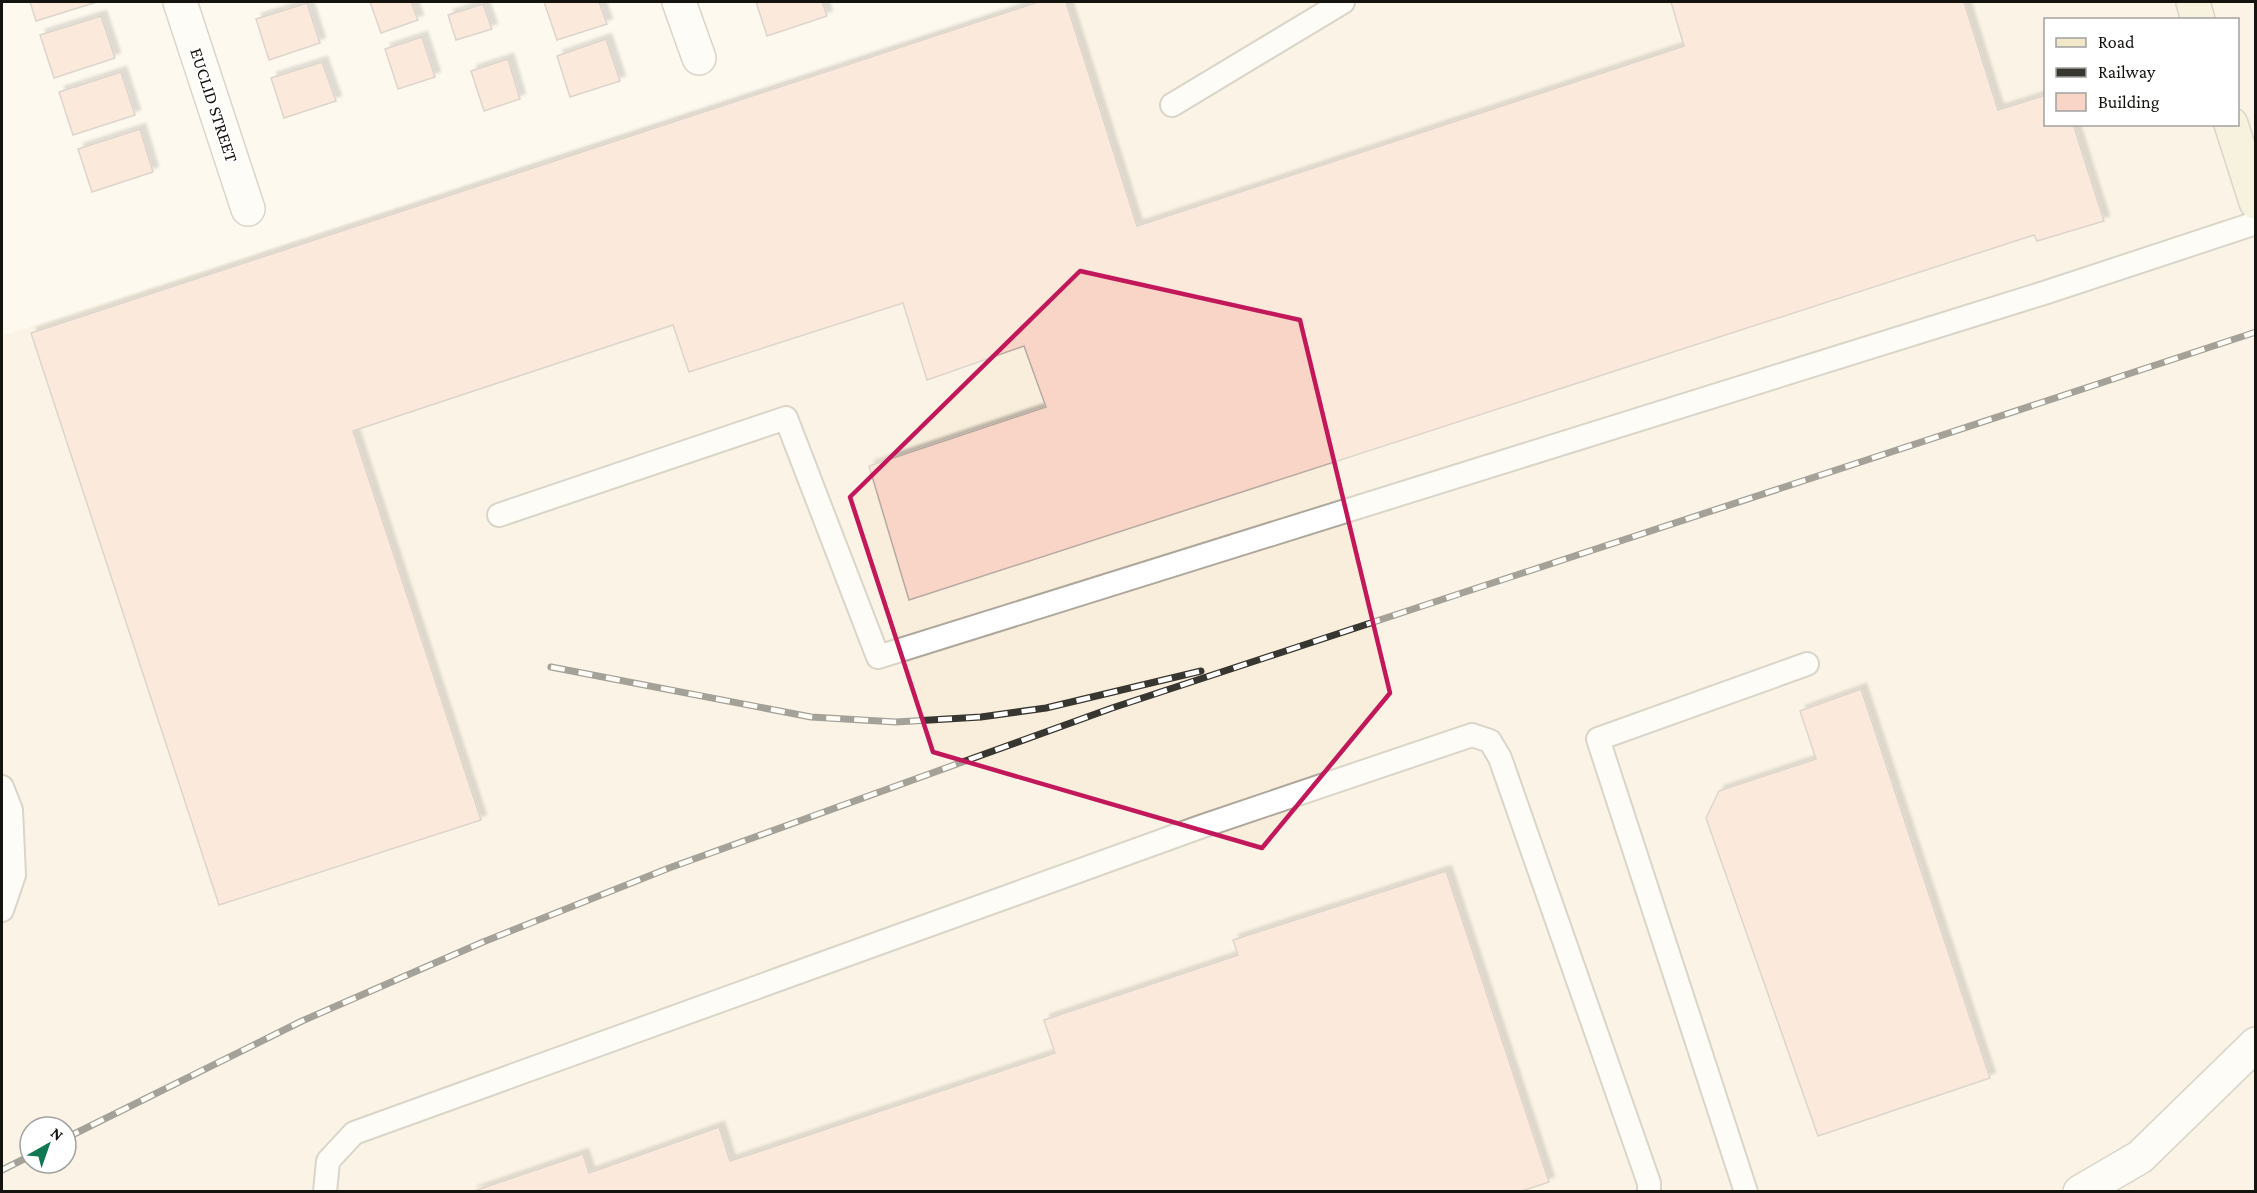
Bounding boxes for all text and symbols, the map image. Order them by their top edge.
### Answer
legend [2044,18,2239,126]
text: Road [2098,32,2135,52]
street label: EUCLID STREET [186,45,242,165]
text: Railway [2098,62,2156,82]
text: Building [2098,92,2160,112]
north arrow [18,1115,78,1175]
text: N [48,1124,67,1144]

